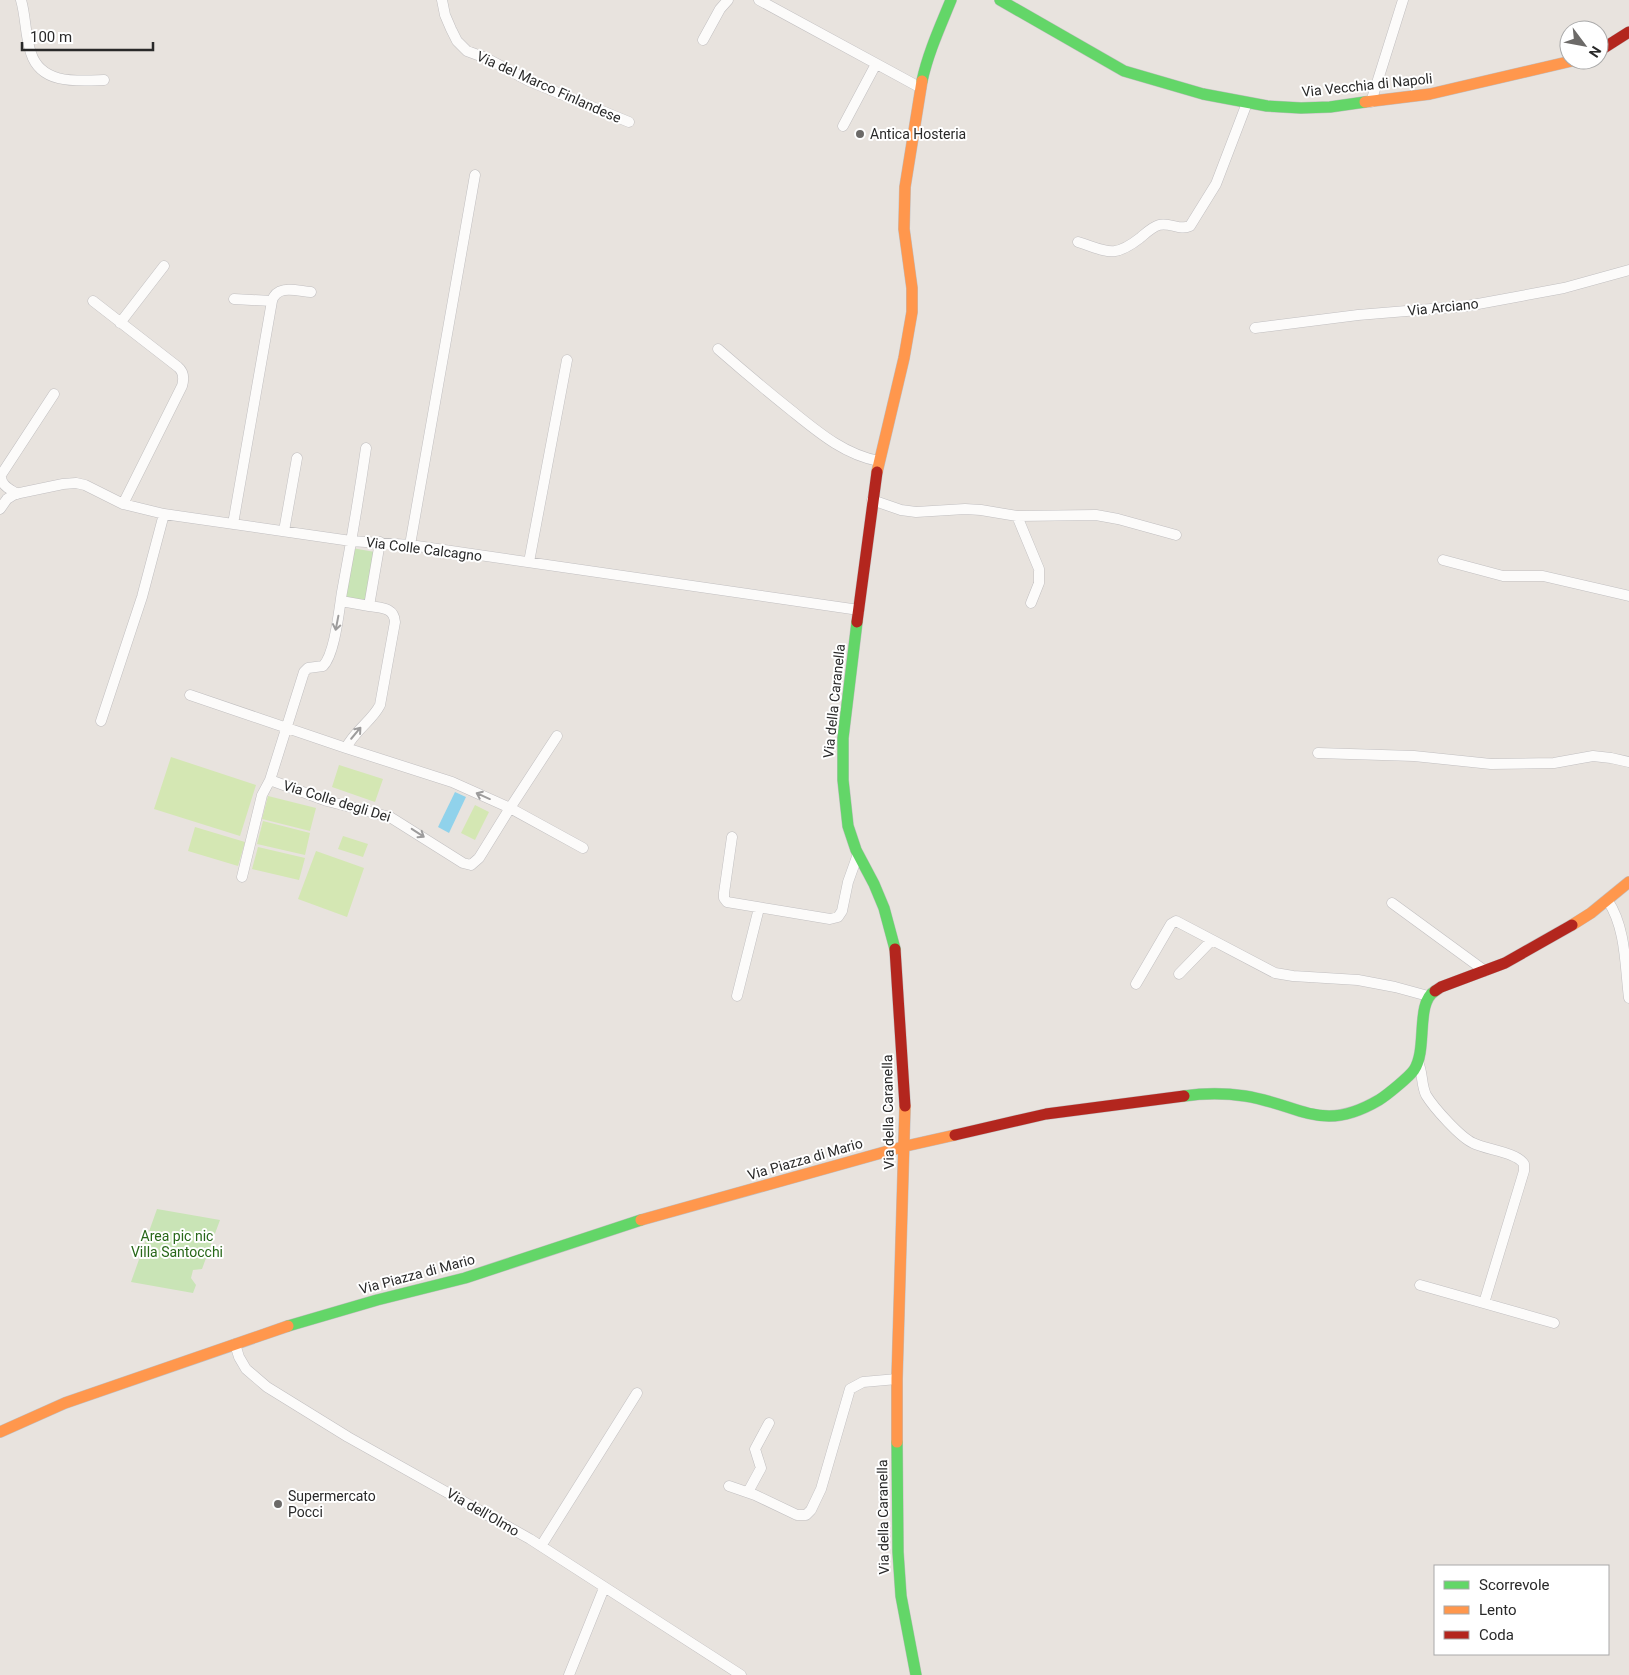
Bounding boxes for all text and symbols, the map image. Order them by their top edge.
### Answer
scale bar [22,20,154,52]
north arrow [1559,20,1609,70]
text: 100 m [30,28,72,46]
text: N [1586,43,1604,60]
street label: Via del Marco Finlandese [474,48,624,126]
street label: Via Vecchia di Napoli [1301,70,1433,100]
place label: Antica Hosteria [870,126,966,142]
marker: Antica Hosteria [854,128,866,140]
street label: Via Arciano [1407,295,1479,319]
street label: Via Colle Calcagno [365,534,483,564]
one-way arrow [331,615,341,631]
street label: Via della Caranella [820,643,848,759]
one-way arrow [351,726,362,739]
street label: Via Colle degli Dei [281,777,393,825]
one-way arrow [475,790,490,800]
one-way arrow [410,829,424,839]
street label: Via della Caranella [879,1054,897,1170]
street label: Via Piazza di Mario [746,1135,864,1183]
park label: Area pic nic Villa Santocchi [131,1228,223,1260]
street label: Via Piazza di Mario [357,1251,477,1297]
street label: Via della Caranella [874,1459,892,1575]
street label: Via dell'Olmo [444,1485,522,1539]
place label: Supermercato Pocci [288,1488,376,1520]
marker: Supermercato Pocci [272,1498,284,1510]
legend [1434,1565,1609,1655]
text: Scorrevole [1479,1576,1550,1594]
text: Lento [1479,1601,1517,1619]
text: Coda [1479,1626,1514,1644]

